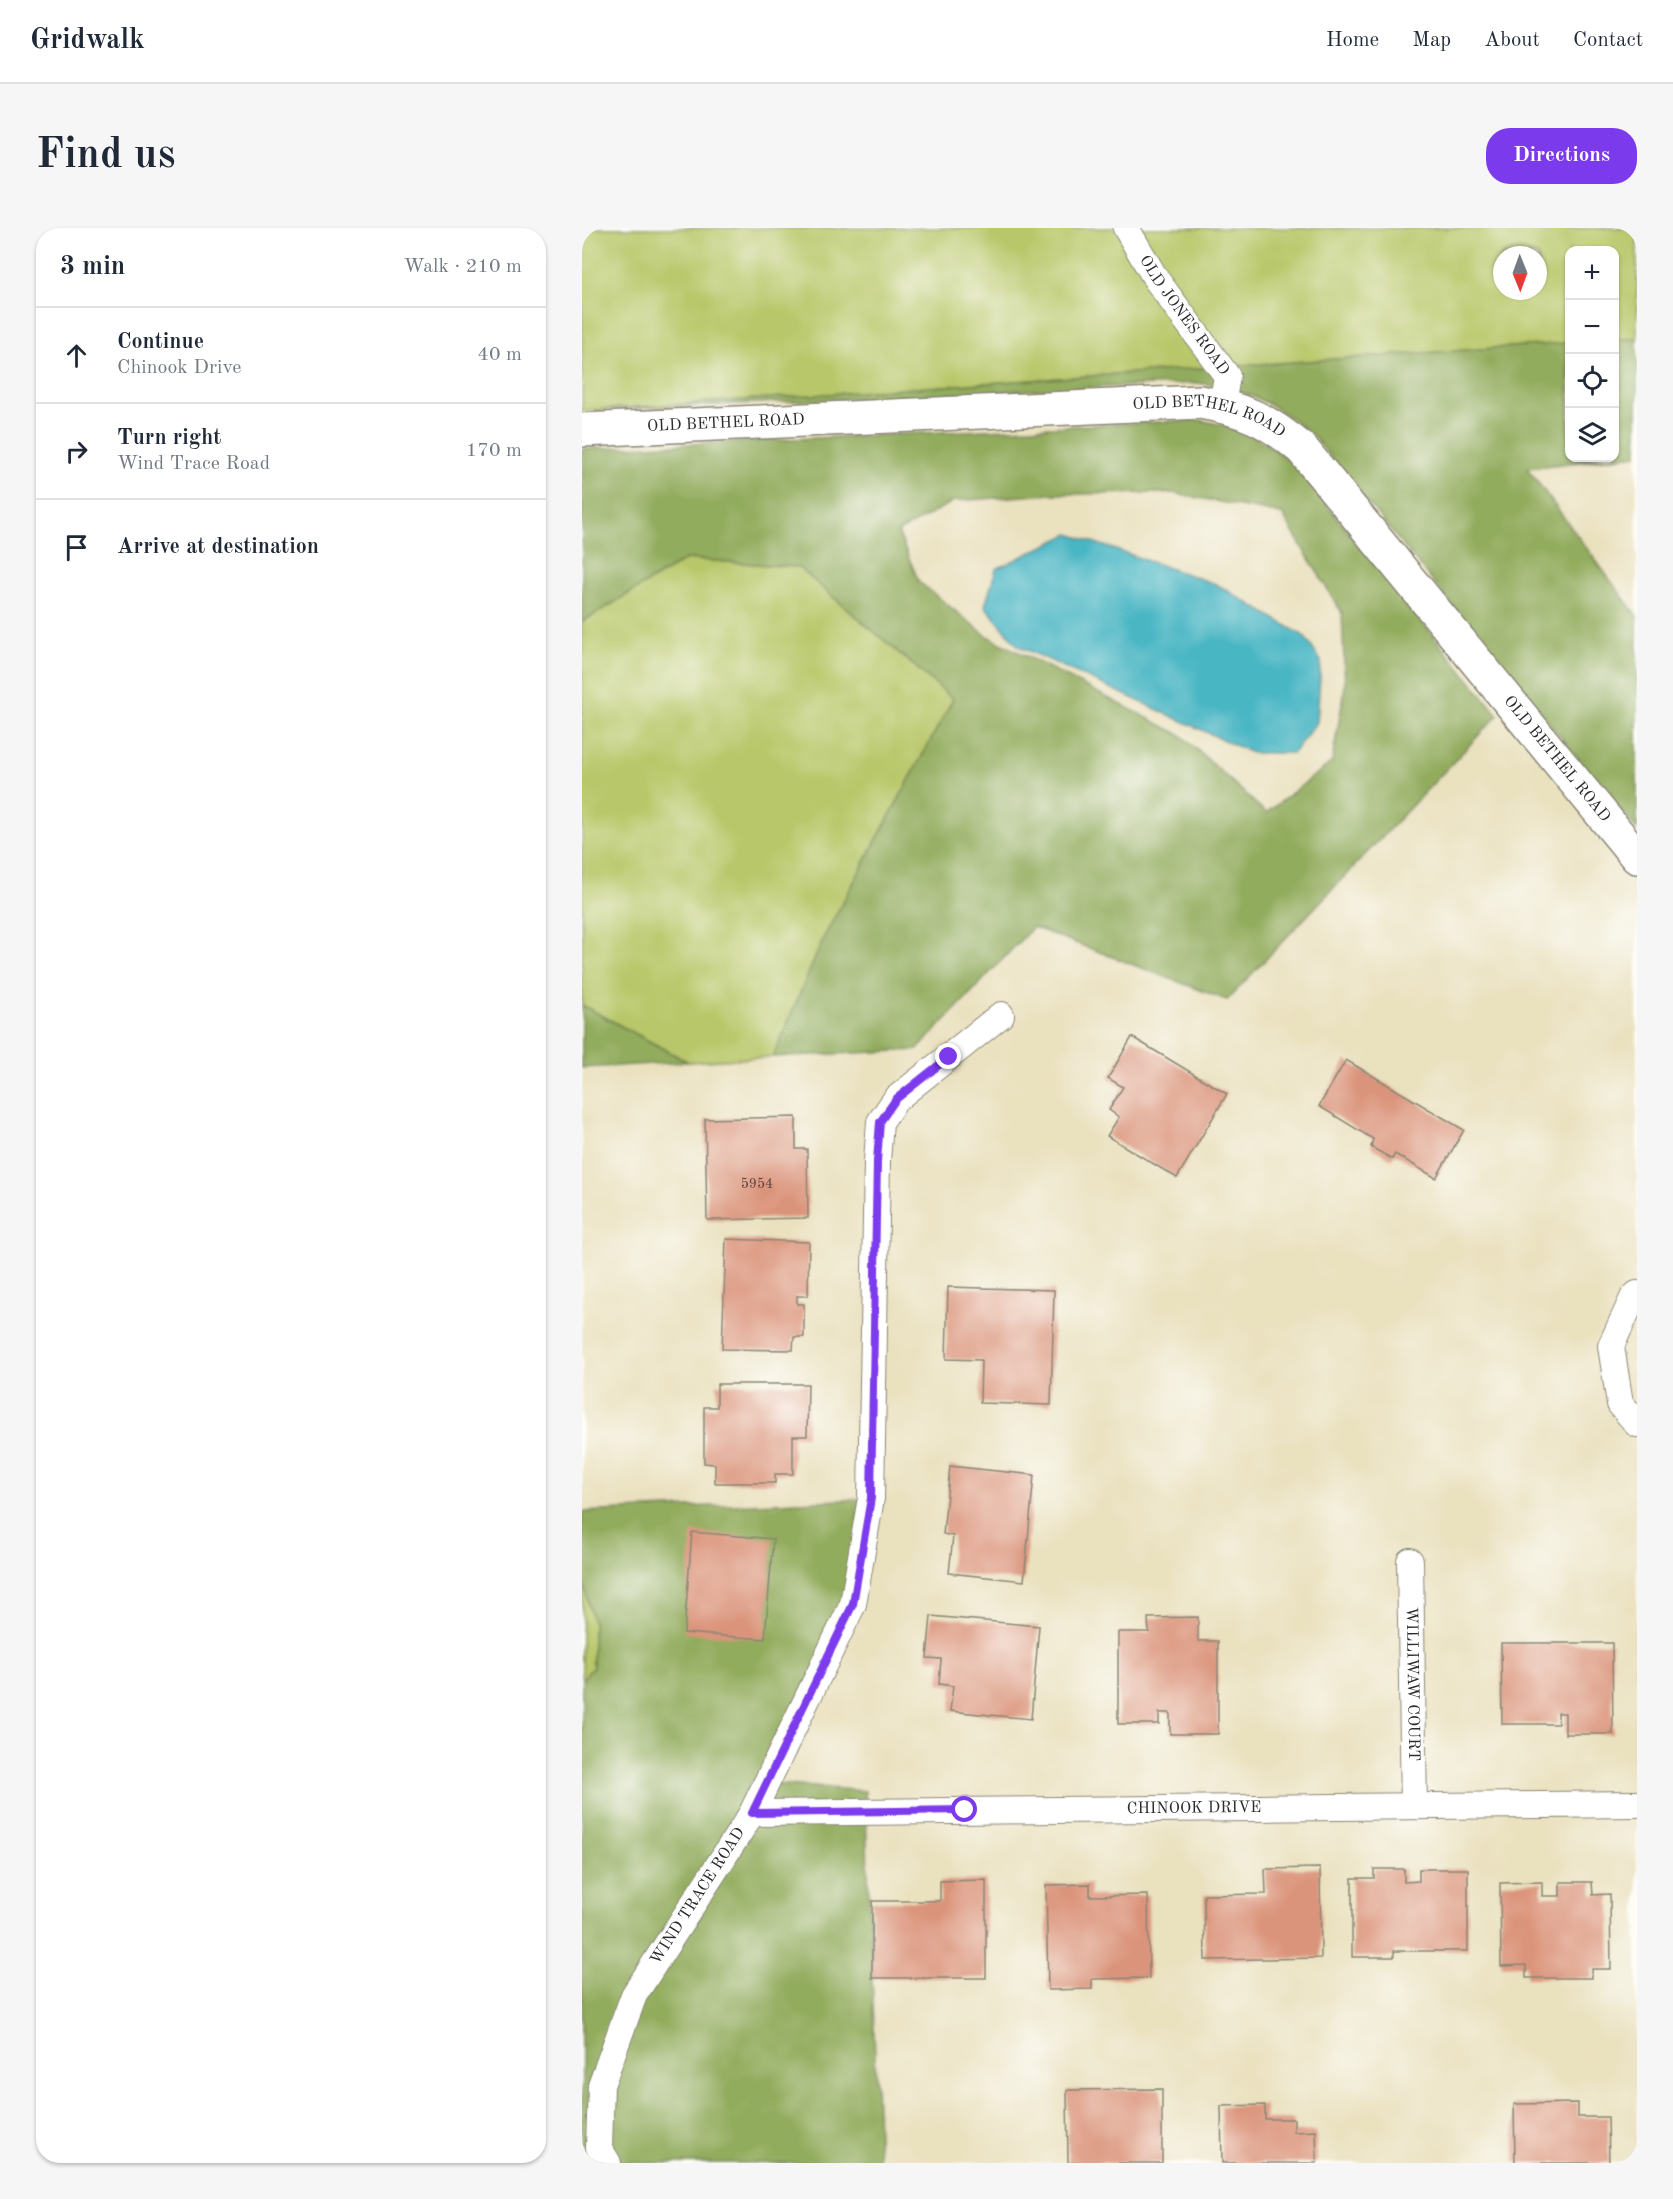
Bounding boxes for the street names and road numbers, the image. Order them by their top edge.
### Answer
street label: OLD JONES ROAD [1136,253,1232,378]
street label: OLD BETHEL ROAD [1132,394,1288,441]
street label: OLD BETHEL ROAD [647,412,805,435]
street label: OLD BETHEL ROAD [1500,693,1613,825]
street label: WILLIWAW COURT [1403,1607,1421,1761]
street label: CHINOOK DRIVE [1127,1800,1261,1817]
street label: WIND TRACE ROAD [648,1825,748,1968]

